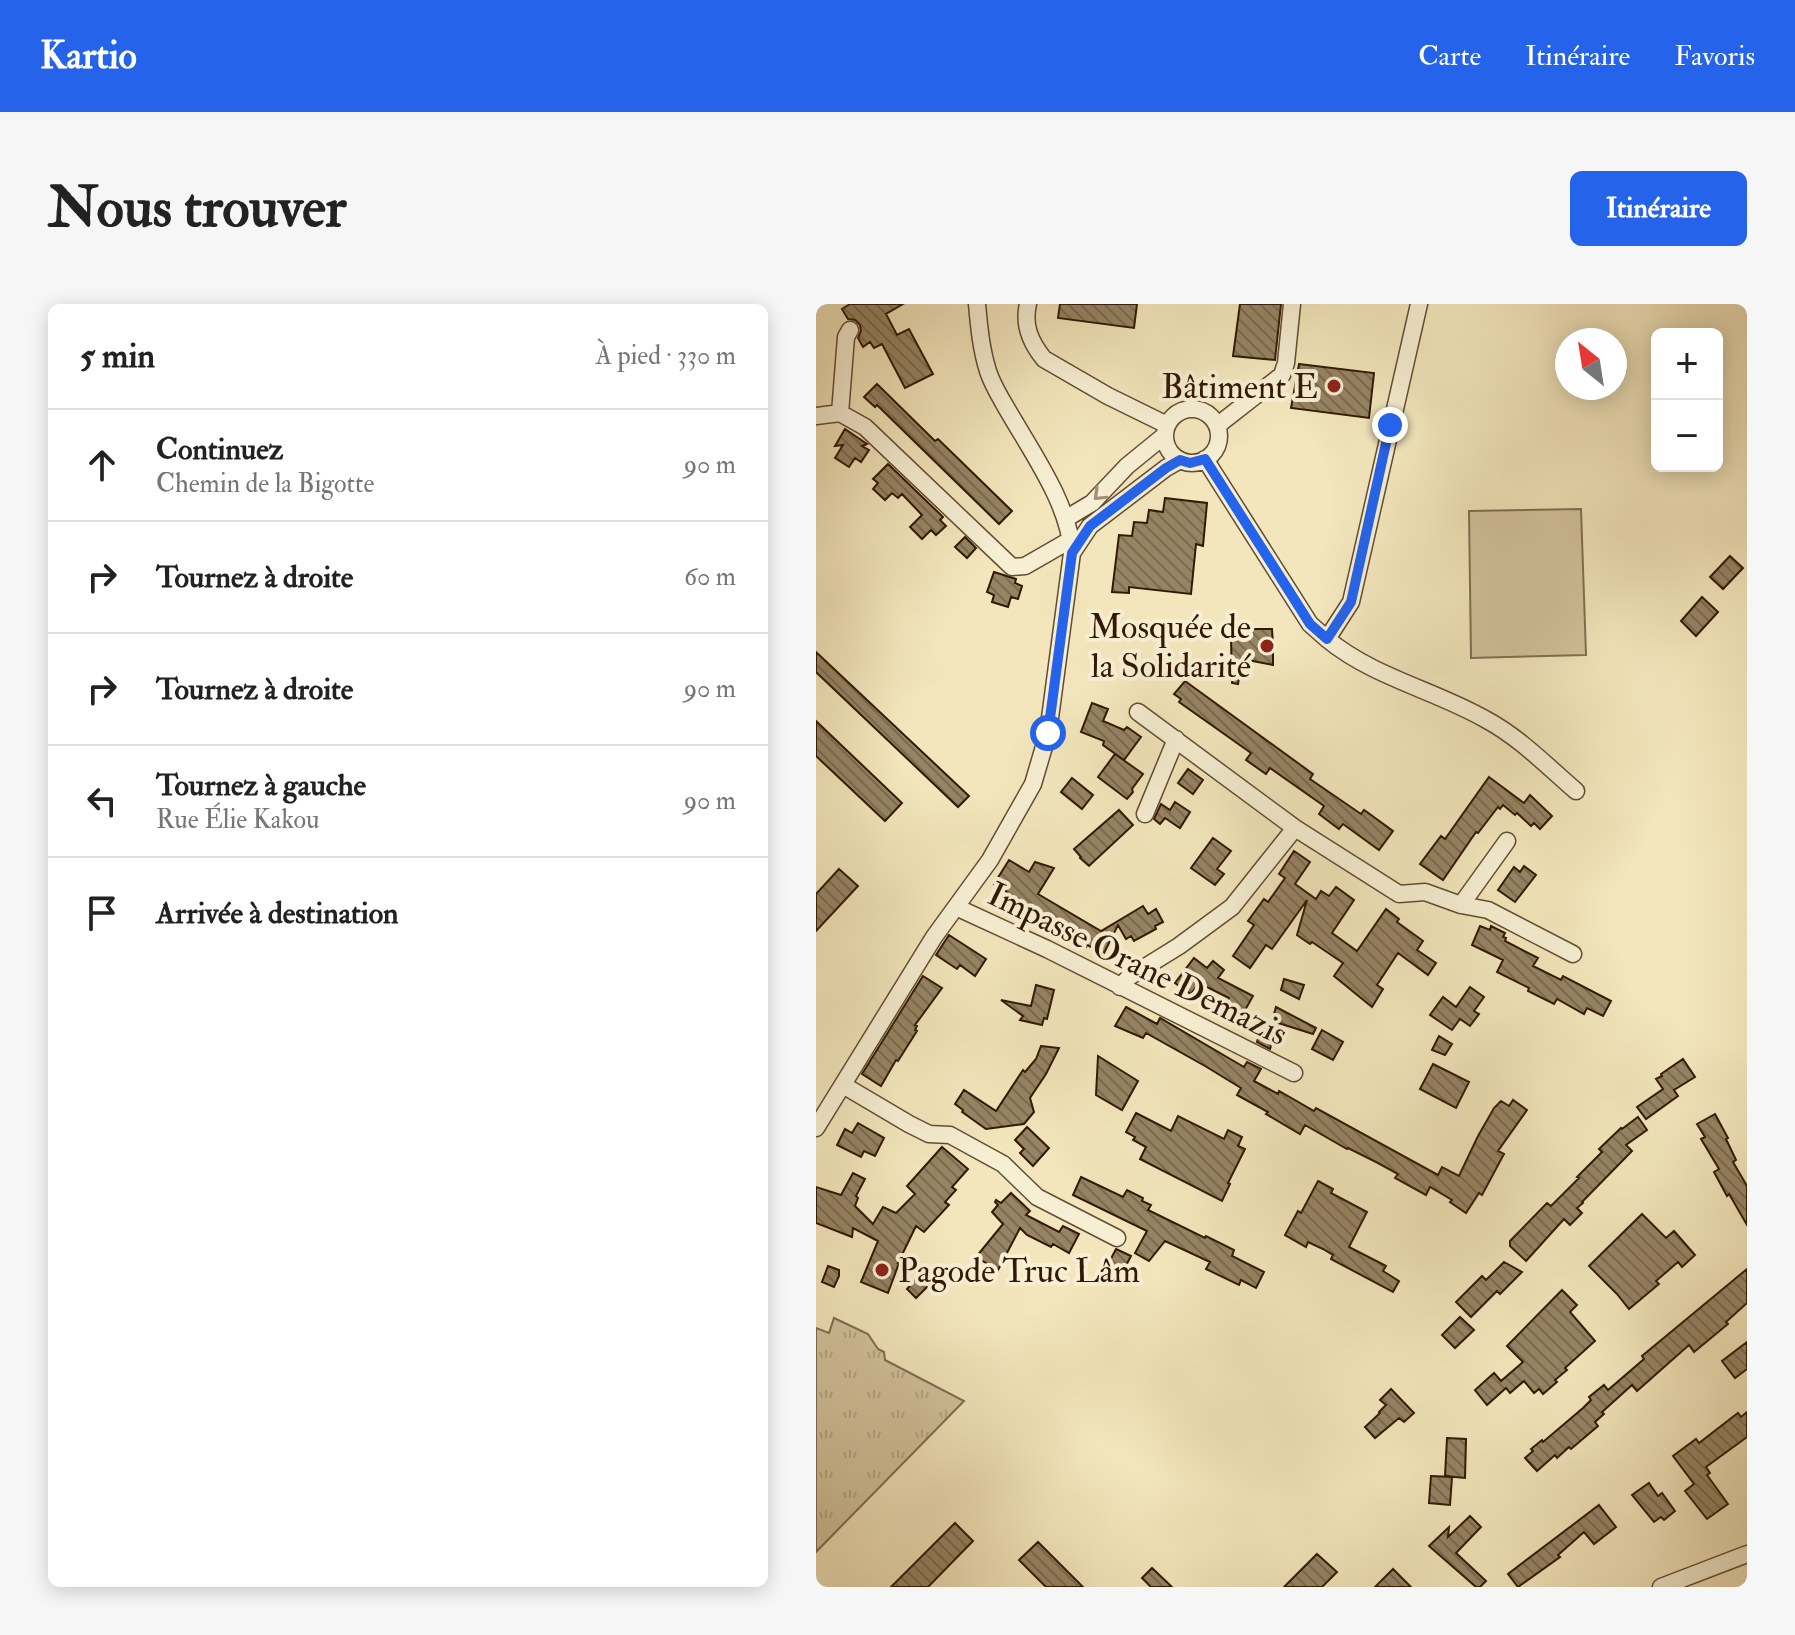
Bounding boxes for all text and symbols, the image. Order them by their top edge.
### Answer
text: Kartio [40,32,137,80]
text: Carte [1418,39,1481,74]
text: Itinéraire [1525,39,1630,74]
text: Favoris [1674,39,1755,74]
button: Itinéraire [1570,171,1747,246]
text: Nous trouver [48,173,346,244]
north arrow [1555,328,1627,400]
map controls [1651,328,1723,472]
button: + [1651,328,1723,400]
text: 5 min [80,335,155,378]
text: À pied · 330 m [596,340,736,372]
place label: Bâtiment E [1161,366,1318,409]
marker: Bâtiment E [1325,377,1343,395]
button: − [1651,400,1723,472]
route end [1372,407,1408,443]
text: Continuez [156,431,283,468]
icon: ahead [80,443,124,487]
text: 90 m [684,449,736,481]
text: Chemin de la Bigotte [156,468,374,500]
one-way arrow [1094,486,1108,500]
icon: right [80,555,124,599]
text: Tournez à droite [156,559,353,596]
text: 60 m [684,561,736,593]
place label: Mosquée de la Solidarité [1089,606,1252,688]
marker: Mosquée de la Solidarité [1258,637,1276,655]
icon: right [80,667,124,711]
text: Tournez à droite [156,671,353,708]
text: 90 m [684,673,736,705]
route start [1030,715,1066,751]
text: Tournez à gauche [156,767,366,804]
icon: left [80,779,124,823]
text: 90 m [684,785,736,817]
text: Rue Élie Kakou [156,804,319,836]
street label: Impasse Orane Demazis [980,873,1294,1056]
icon: arrive [80,891,124,935]
text: Arrivée à destination [156,895,399,932]
place label: Pagode Truc Lâm [898,1250,1140,1293]
marker: Pagode Truc Lâm [873,1261,891,1279]

